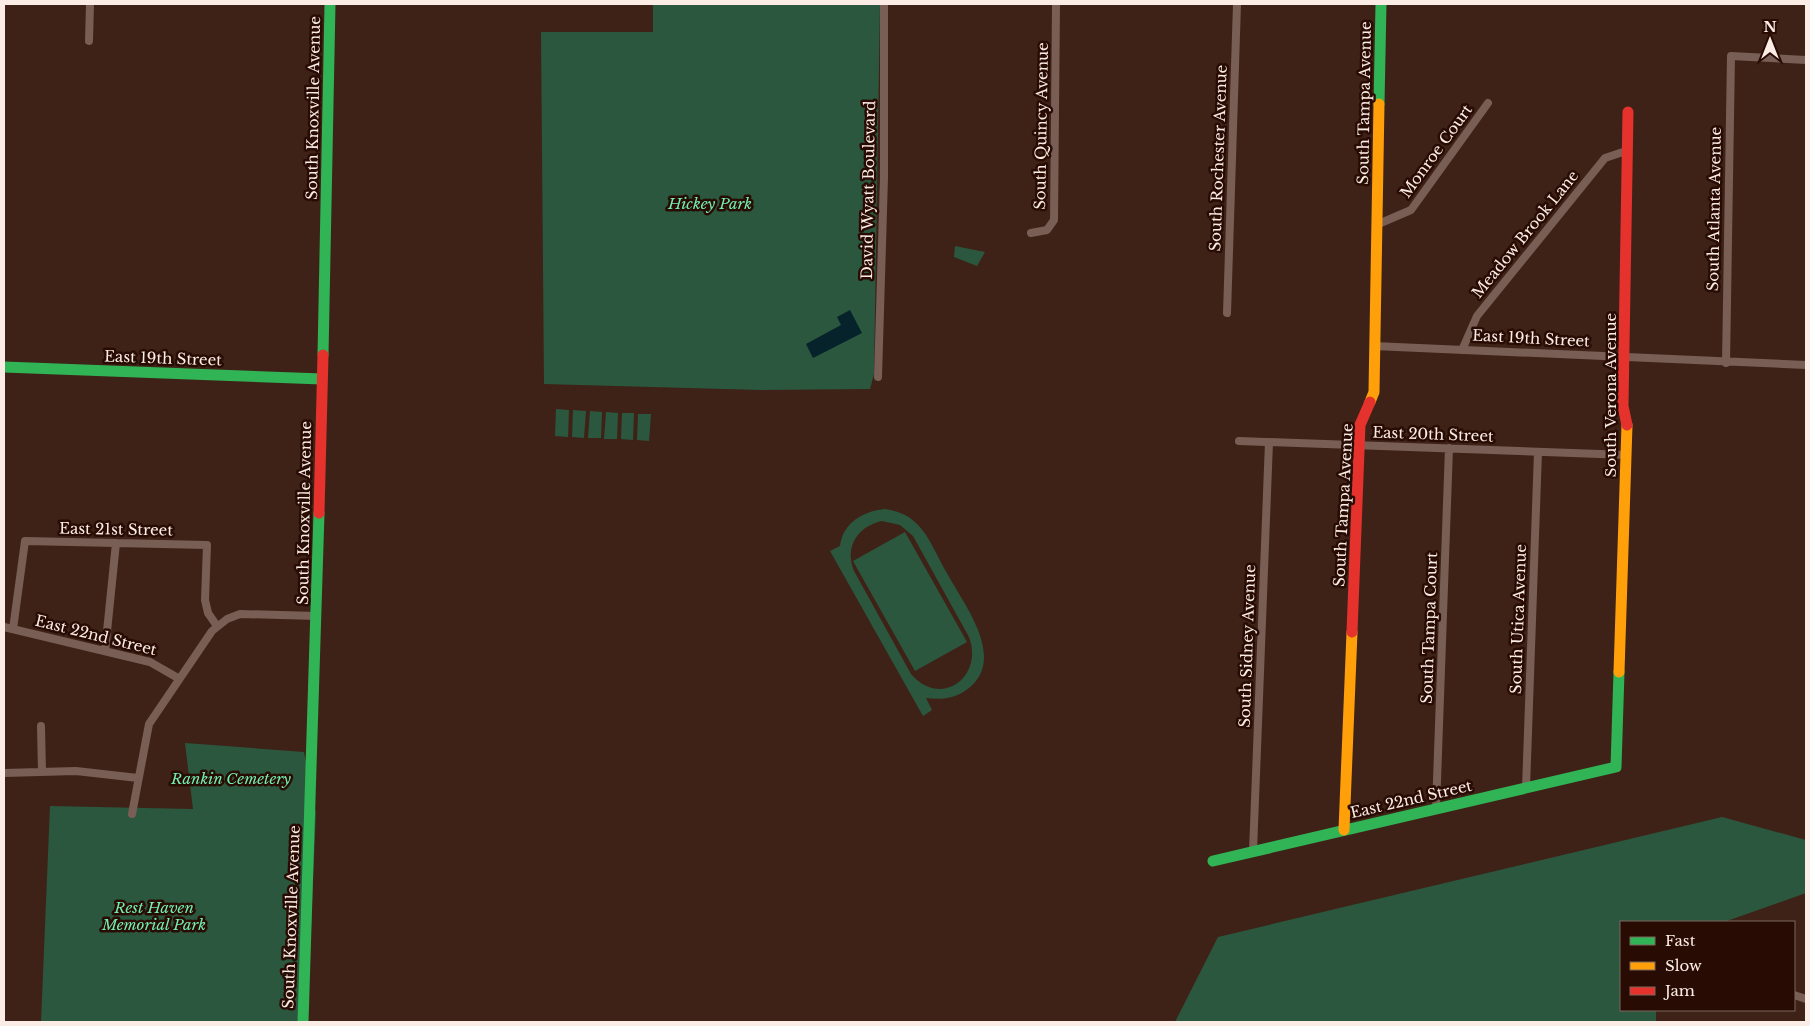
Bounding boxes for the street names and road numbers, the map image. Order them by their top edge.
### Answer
street label: South Knoxville Avenue [302,16,324,200]
street label: South Tampa Avenue [1353,21,1375,185]
street label: South Quincy Avenue [1030,42,1052,210]
street label: South Rochester Avenue [1205,64,1231,252]
street label: David Wyatt Boulevard [857,100,879,280]
street label: Monroe Court [1396,100,1476,201]
street label: South Atlanta Avenue [1703,127,1725,291]
street label: Meadow Brook Lane [1468,166,1582,302]
street label: South Verona Avenue [1601,313,1620,477]
street label: East 19th Street [1472,325,1591,351]
street label: East 19th Street [104,346,222,370]
street label: South Knoxville Avenue [293,421,315,605]
street label: East 20th Street [1372,422,1494,446]
street label: South Tampa Avenue [1329,423,1357,587]
street label: East 21st Street [59,519,173,539]
street label: South Utica Avenue [1506,544,1530,694]
street label: South Tampa Court [1417,552,1441,704]
street label: South Sidney Avenue [1235,564,1259,728]
street label: East 22nd Street [33,611,159,659]
street label: East 22nd Street [1348,776,1474,822]
street label: South Knoxville Avenue [278,825,304,1009]

